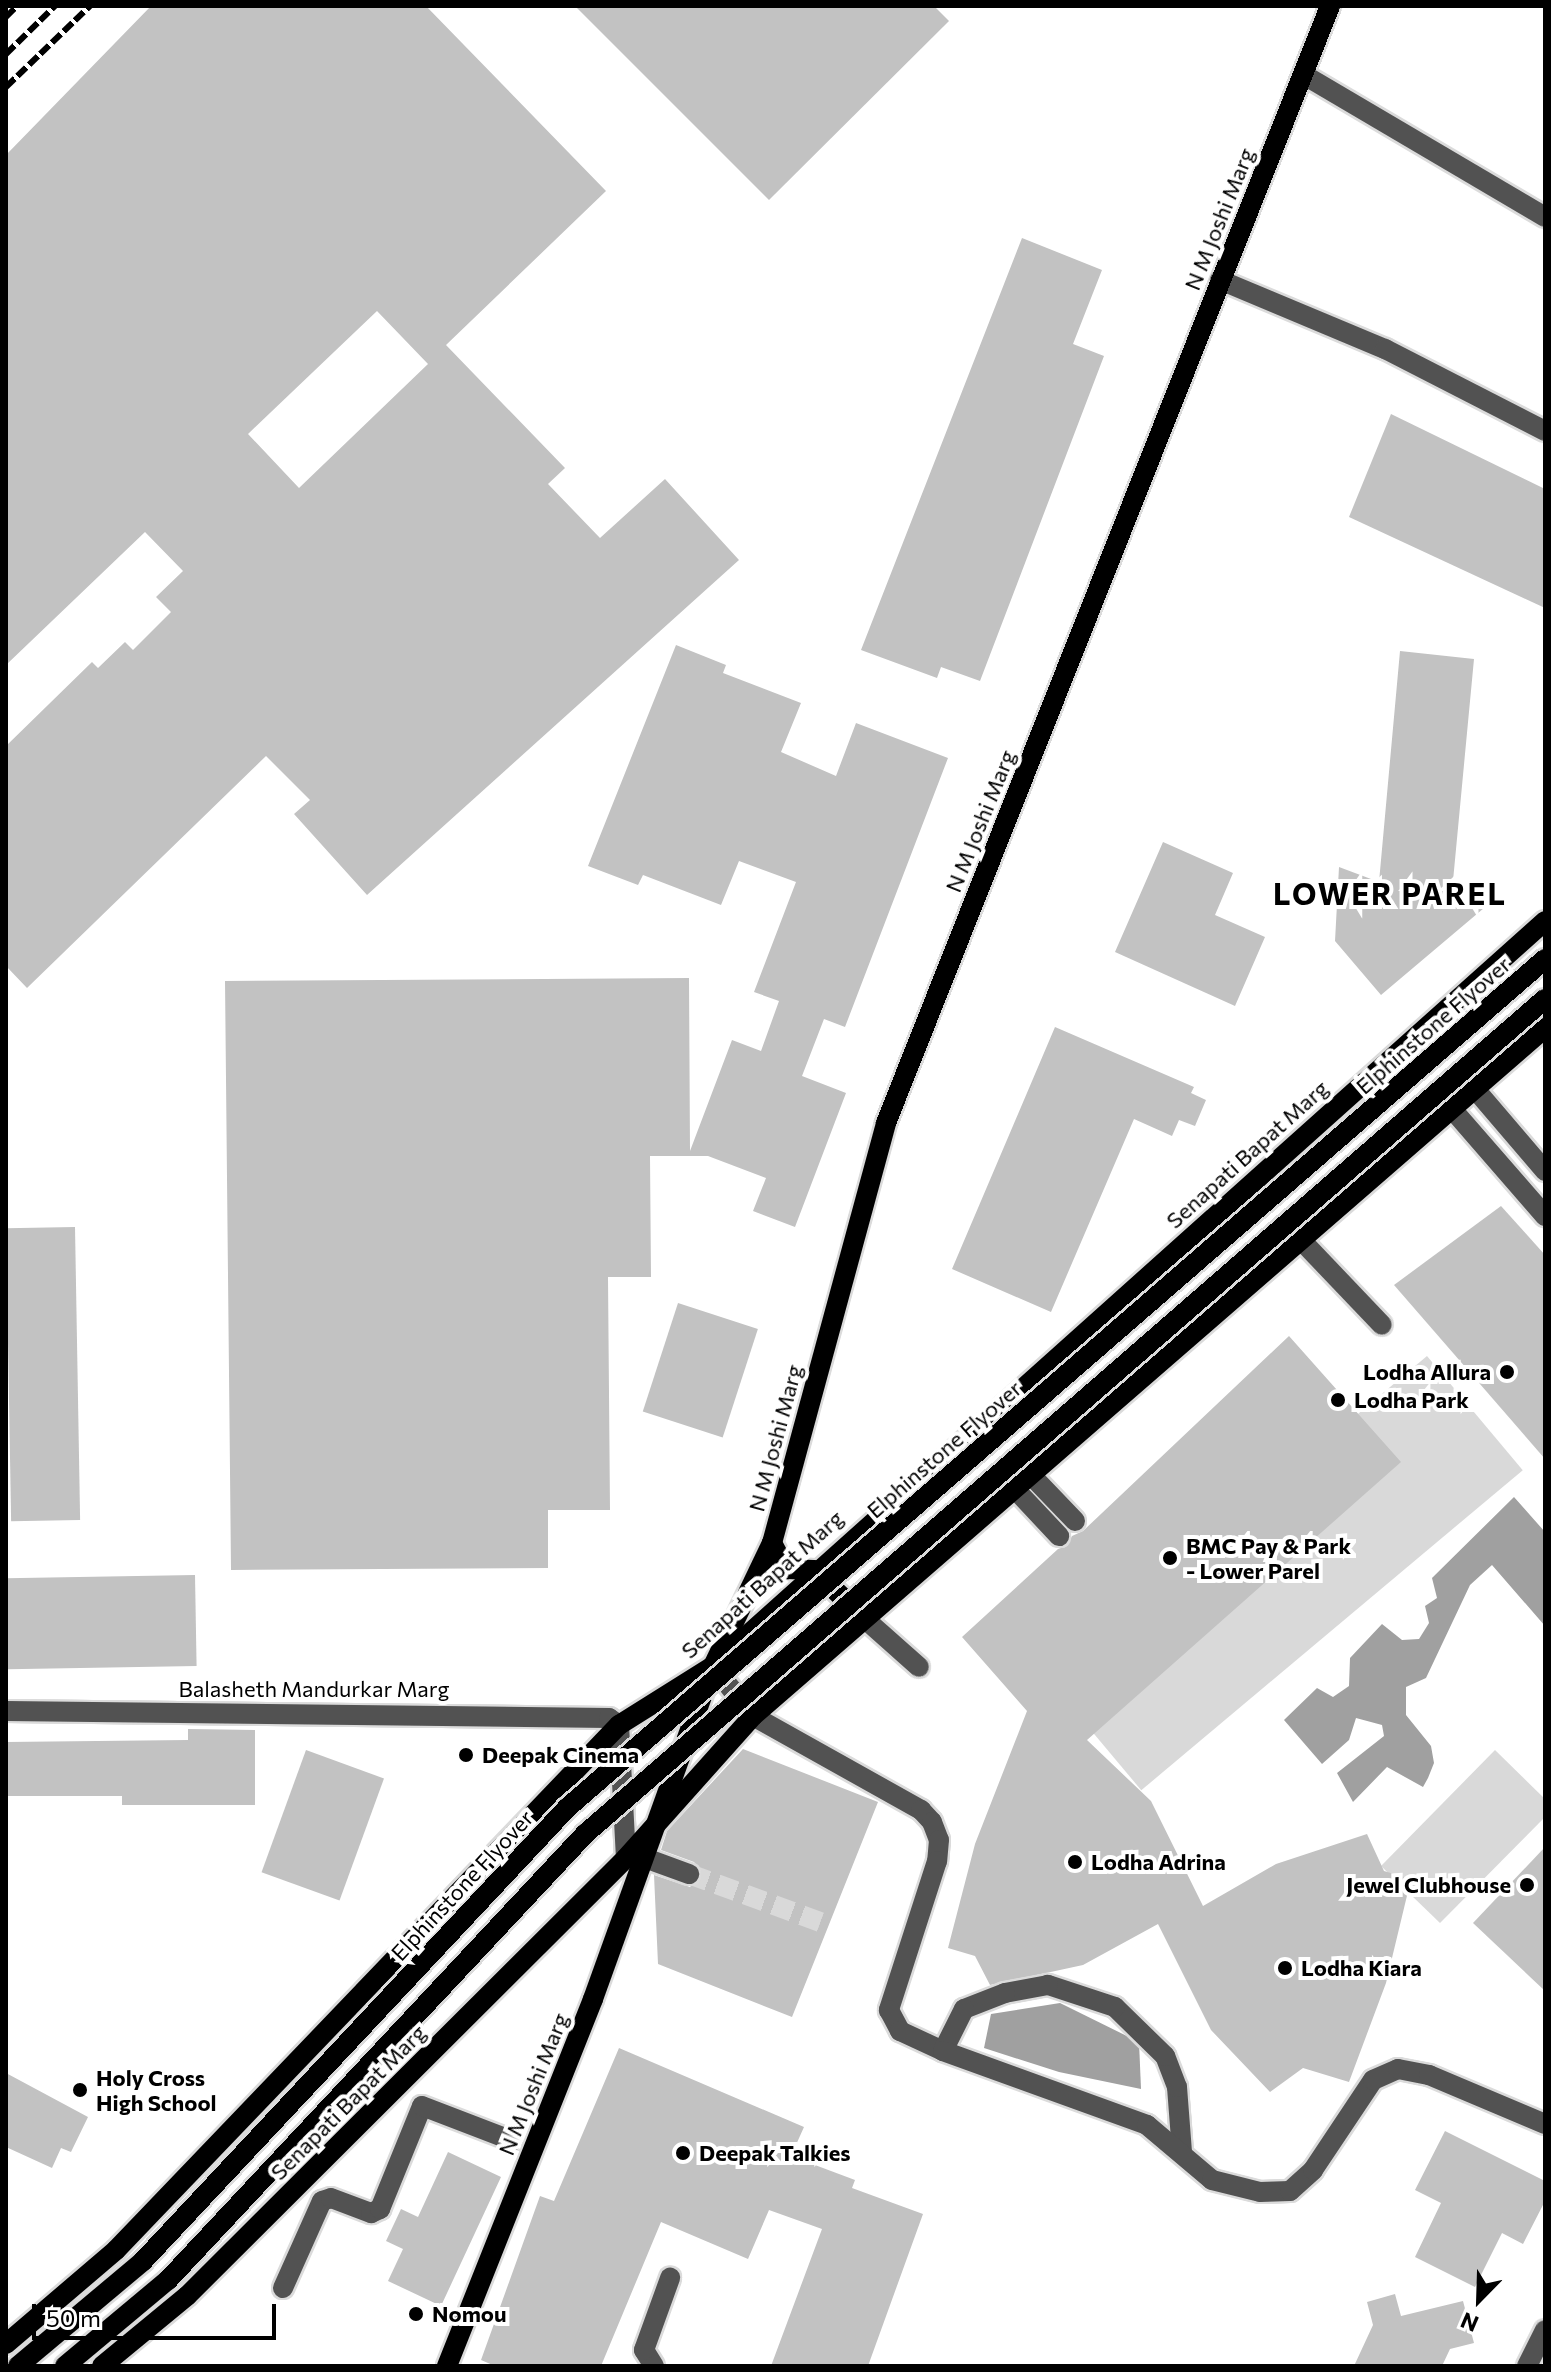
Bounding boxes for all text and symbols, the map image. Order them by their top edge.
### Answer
street label: N M Joshi Marg [1178,144,1260,294]
street label: N M Joshi Marg [939,746,1021,896]
district label: LOWER PAREL [1273,875,1507,911]
street label: Elphinstone Flyover [1350,951,1516,1099]
street label: Senapati Bapat Marg [1161,1074,1333,1234]
place label: Lodha Allura [1363,1359,1491,1385]
street label: N M Joshi Marg [743,1362,807,1514]
marker: Lodha Allura [1498,1363,1516,1381]
street label: Elphinstone Flyover [861,1375,1027,1523]
place label: Lodha Park [1354,1387,1469,1413]
marker: Lodha Park [1329,1391,1347,1409]
street label: Senapati Bapat Marg [676,1504,848,1664]
place label: BMC Pay & Park - Lower Parel [1186,1532,1351,1584]
marker: BMC Pay & Park - Lower Parel [1161,1549,1179,1567]
street label: Balasheth Mandurkar Marg [179,1676,449,1702]
place label: Deepak Cinema [482,1742,639,1768]
marker: Deepak Cinema [457,1746,475,1764]
street label: Elphinstone Flyover [385,1804,539,1966]
place label: Lodha Adrina [1091,1849,1226,1875]
marker: Lodha Adrina [1066,1853,1084,1871]
place label: Jewel Clubhouse [1346,1872,1511,1898]
marker: Jewel Clubhouse [1518,1876,1536,1894]
place label: Lodha Kiara [1301,1955,1422,1981]
marker: Lodha Kiara [1276,1959,1294,1977]
street label: N M Joshi Marg [492,2009,574,2159]
street label: Senapati Bapat Marg [265,2019,431,2185]
place label: Holy Cross High School [96,2064,217,2116]
marker: Holy Cross High School [71,2081,89,2099]
place label: Deepak Talkies [699,2140,851,2166]
marker: Deepak Talkies [674,2144,692,2162]
north arrow [1439,2260,1519,2340]
scale bar [36,2288,280,2338]
place label: Nomou [432,2301,507,2327]
text: 50 m [46,2303,101,2332]
marker: Nomou [407,2305,425,2323]
text: N [1457,2307,1482,2338]

